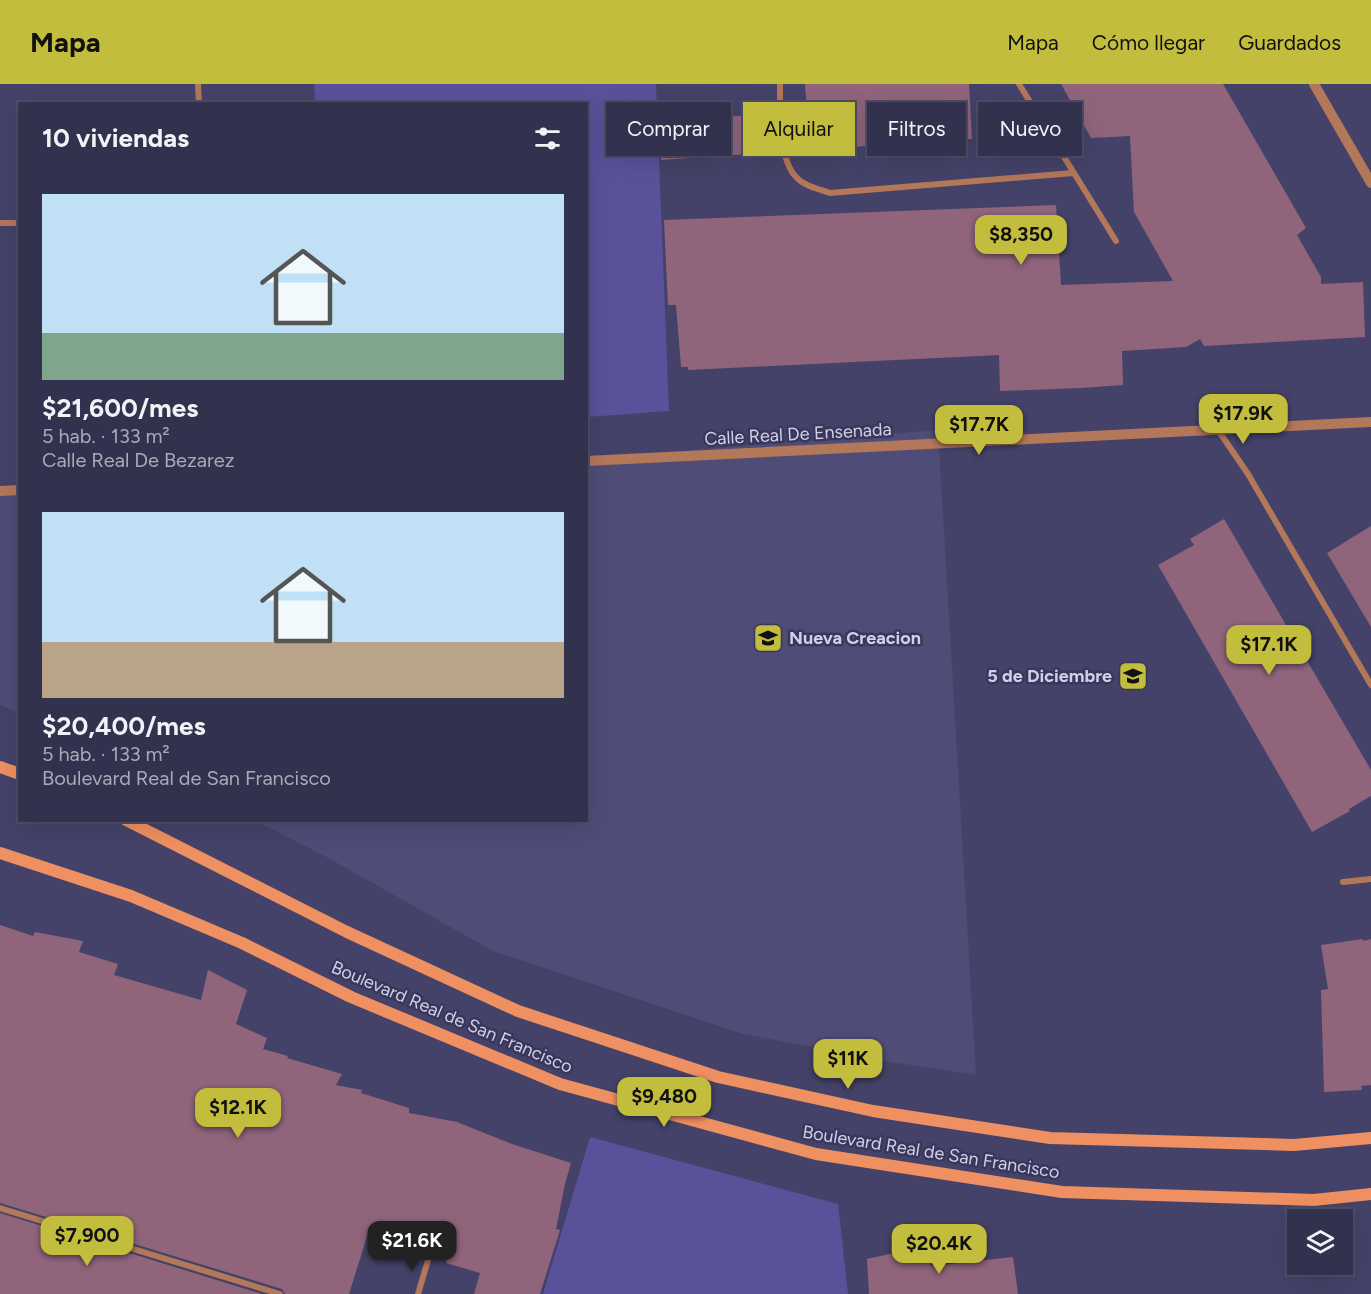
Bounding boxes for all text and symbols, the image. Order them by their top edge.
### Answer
text: Mapa [30,25,101,59]
text: Mapa [1007,30,1059,55]
text: Cómo llegar [1092,30,1205,55]
text: Guardados [1238,30,1341,55]
chip: Comprar [606,102,731,156]
chip: Alquilar [743,102,855,156]
chip: Filtros [867,102,966,156]
chip: Nuevo [978,102,1082,156]
text: 10 viviendas [42,122,189,154]
icon: filters [531,122,564,155]
pin: $8,350 [972,215,1070,266]
text: $8,350 [989,222,1053,246]
icon: home [249,233,357,341]
text: $21,600/mes [42,392,198,424]
pin: $17.9K [1194,394,1292,445]
text: $17.9K [1213,401,1273,425]
pin: $17.7K [930,405,1028,456]
text: $17.7K [949,412,1009,436]
street label: Calle Real De Ensenada [704,418,892,450]
text: 5 hab. · 133 m² [42,424,170,448]
text: Calle Real De Bezarez [42,448,235,472]
icon: home [249,551,357,659]
school or university icon: Nueva Creacion [752,622,784,654]
pin: $17.1K [1220,625,1318,676]
place label: Nueva Creacion [789,627,921,649]
text: $17.1K [1240,632,1298,656]
school or university icon: 5 de Diciembre [1117,660,1149,692]
place label: 5 de Diciembre [987,665,1112,687]
text: $20,400/mes [42,710,206,742]
text: 5 hab. · 133 m² [42,742,170,766]
text: Boulevard Real de San Francisco [42,766,331,790]
street label: Boulevard Real de San Francisco [328,956,576,1078]
pin: $11K [812,1039,884,1090]
text: $11K [827,1046,869,1070]
pin: $9,480 [615,1077,713,1128]
text: $9,480 [631,1084,697,1108]
pin: $12.1K [189,1088,287,1139]
text: $12.1K [209,1095,267,1119]
street label: Boulevard Real de San Francisco [801,1121,1061,1183]
map controls [1287,1209,1353,1275]
button: layers [1287,1209,1353,1275]
pin: $7,900 [38,1216,136,1267]
pin: $21.6K [363,1221,461,1272]
text: $7,900 [55,1223,119,1247]
pin: $20.4K [890,1224,988,1275]
text: $21.6K [382,1228,442,1252]
text: $20.4K [906,1231,972,1255]

